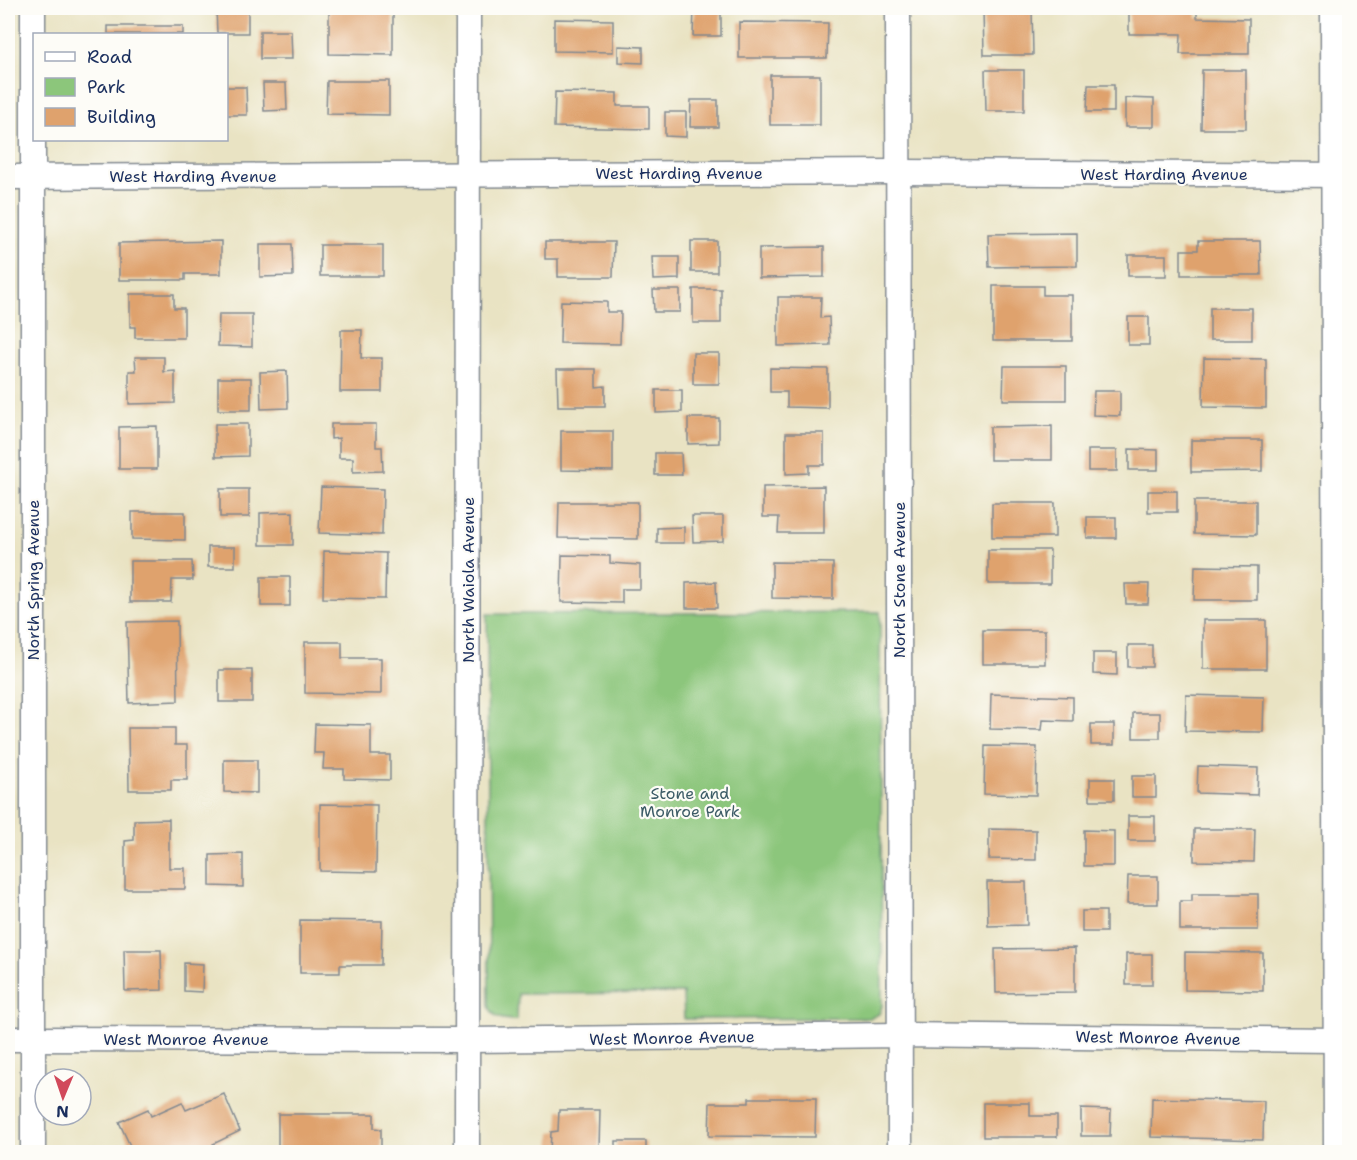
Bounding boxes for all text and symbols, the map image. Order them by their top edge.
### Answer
legend [33,33,228,141]
text: Road [87,45,132,69]
text: Park [87,75,126,99]
text: Building [87,105,156,129]
street label: West Harding Avenue [595,163,763,184]
street label: West Harding Avenue [1080,164,1248,185]
street label: West Harding Avenue [109,166,277,187]
street label: North Waiola Avenue [458,497,479,663]
street label: North Spring Avenue [23,500,44,660]
street label: North Stone Avenue [889,502,910,658]
park label: Stone and Monroe Park [640,783,740,822]
street label: West Monroe Avenue [589,1026,755,1050]
street label: West Monroe Avenue [1075,1026,1241,1050]
street label: West Monroe Avenue [103,1029,269,1050]
north arrow [33,1067,93,1127]
text: N [56,1101,69,1122]

